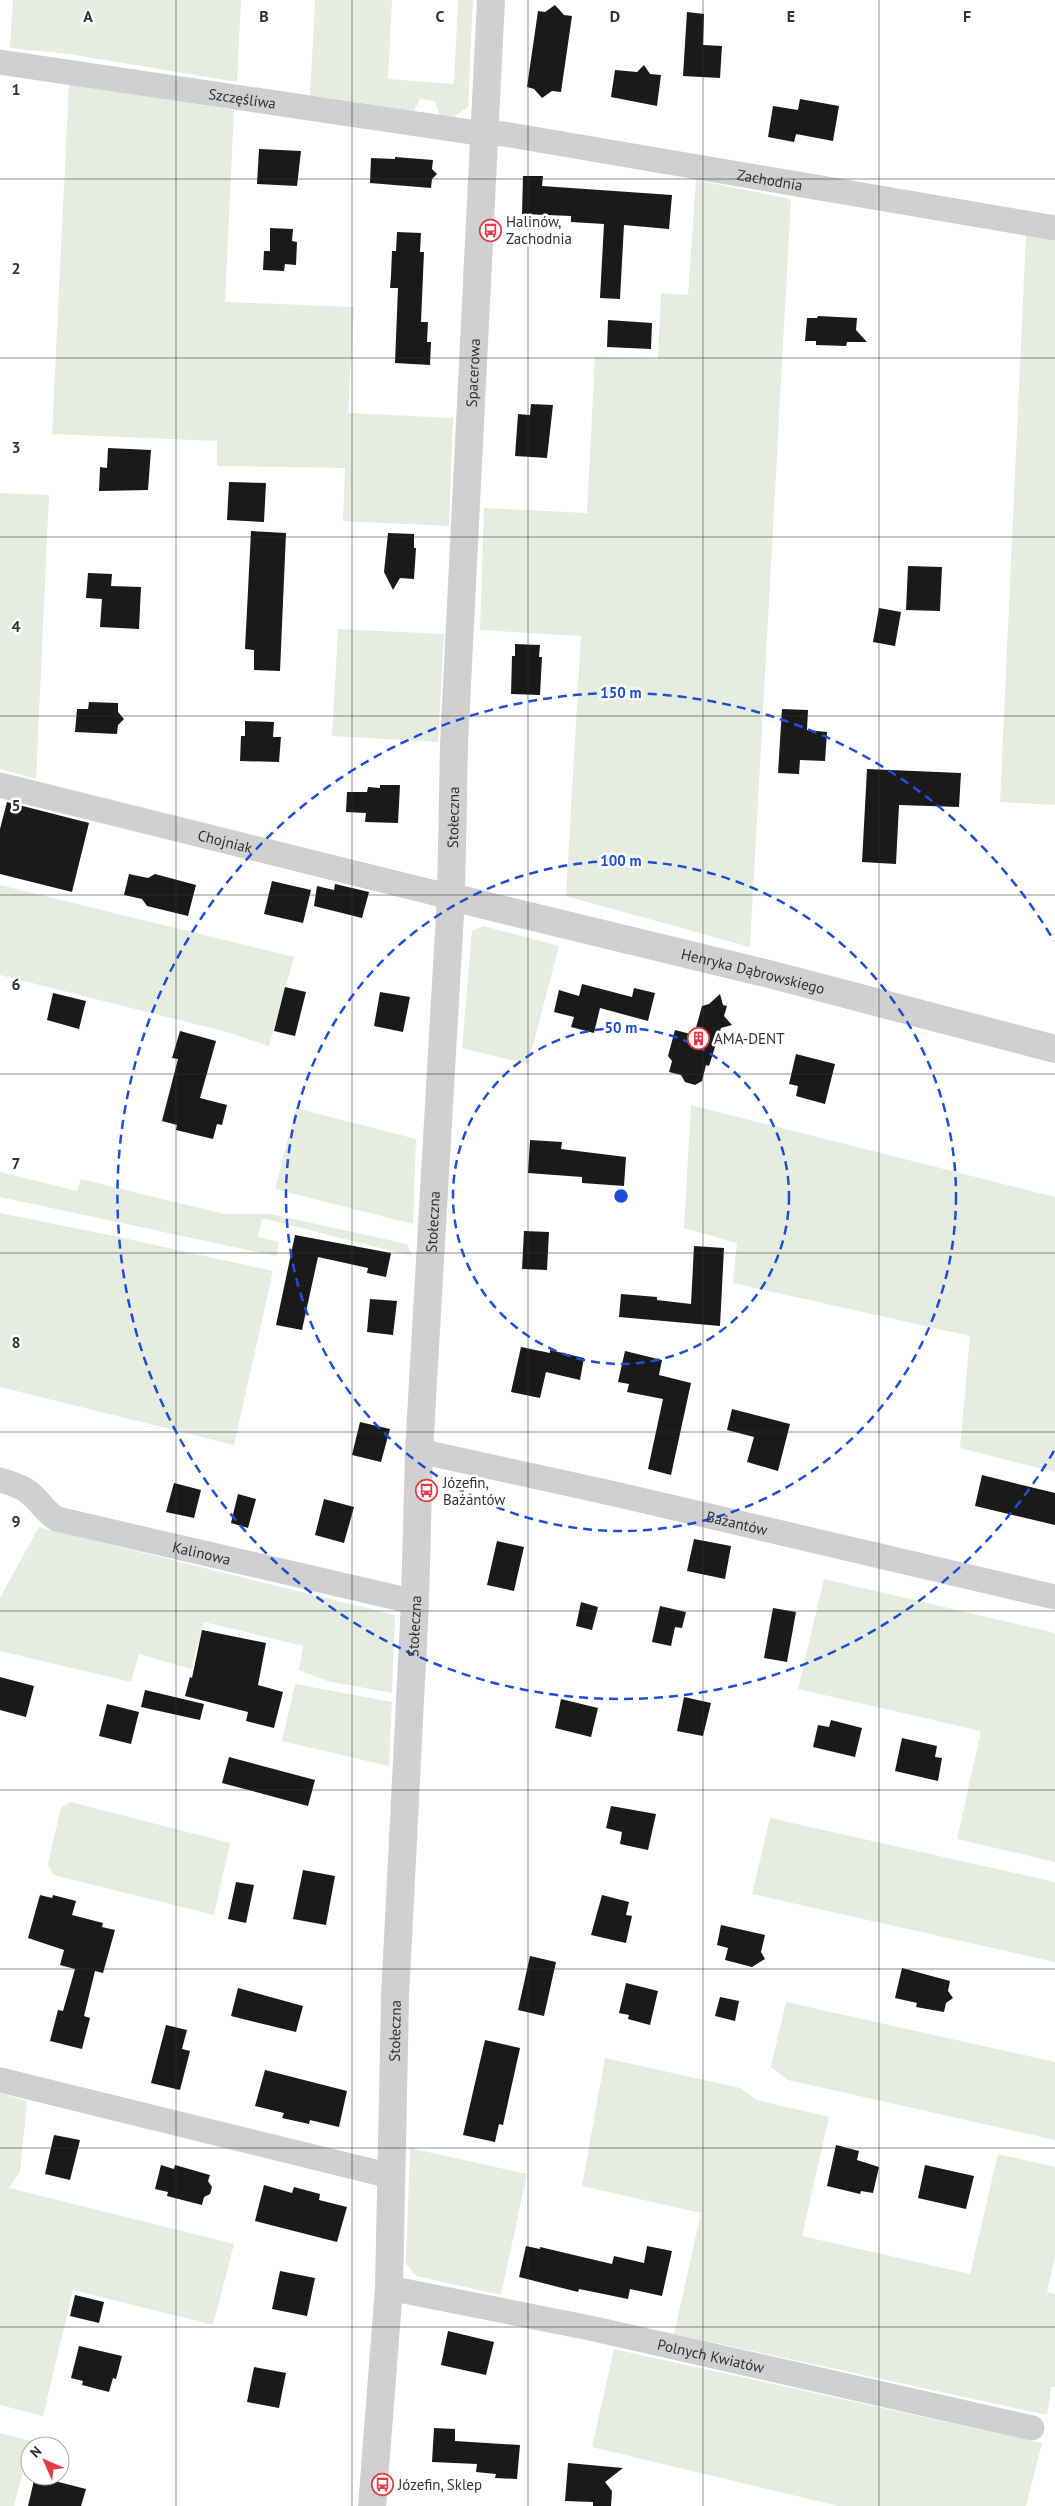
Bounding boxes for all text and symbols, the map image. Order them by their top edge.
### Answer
text: A [83,6,93,26]
text: B [259,6,269,26]
text: C [436,6,445,26]
text: D [610,6,620,26]
text: E [787,6,795,26]
text: F [963,6,971,26]
text: 1 [11,79,21,99]
street label: Szczęśliwa [207,84,278,112]
street label: Zachodnia [736,164,804,194]
place label: Halinów, Zachodnia [506,212,572,248]
bus stop icon: Halinów, Zachodnia [478,218,502,242]
text: 2 [11,258,21,278]
street label: Spacerowa [461,338,484,408]
text: 3 [11,437,21,457]
text: 4 [11,616,21,636]
text: 150 m [600,683,642,702]
street label: Stołeczna [442,786,463,848]
text: 5 [11,795,21,815]
street label: Chojniak [196,825,255,857]
text: 100 m [600,851,642,870]
street label: Henryka Dąbrowskiego [679,944,827,998]
text: 6 [11,974,21,994]
text: 50 m [605,1018,637,1037]
building icon: AMA-DENT [686,1026,710,1050]
place label: AMA-DENT [714,1029,785,1048]
text: 7 [11,1153,21,1173]
centre of rings [612,1187,630,1205]
street label: Stołeczna [421,1190,444,1253]
text: 8 [11,1332,21,1352]
place label: Józefin, Bażantów [442,1473,505,1509]
bus stop icon: Józefin, Bażantów [415,1479,439,1503]
street label: Bażantów [704,1506,770,1539]
text: 9 [11,1511,21,1531]
street label: Kalinowa [171,1537,233,1568]
street label: Stołeczna [403,1595,425,1657]
street label: Stołeczna [384,2000,404,2062]
street label: Polnych Kwiatów [656,2334,766,2377]
north arrow [20,2436,70,2486]
text: N [26,2442,45,2461]
bus stop icon: Józefin, Sklep [370,2472,394,2496]
place label: Józefin, Sklep [397,2475,482,2494]

